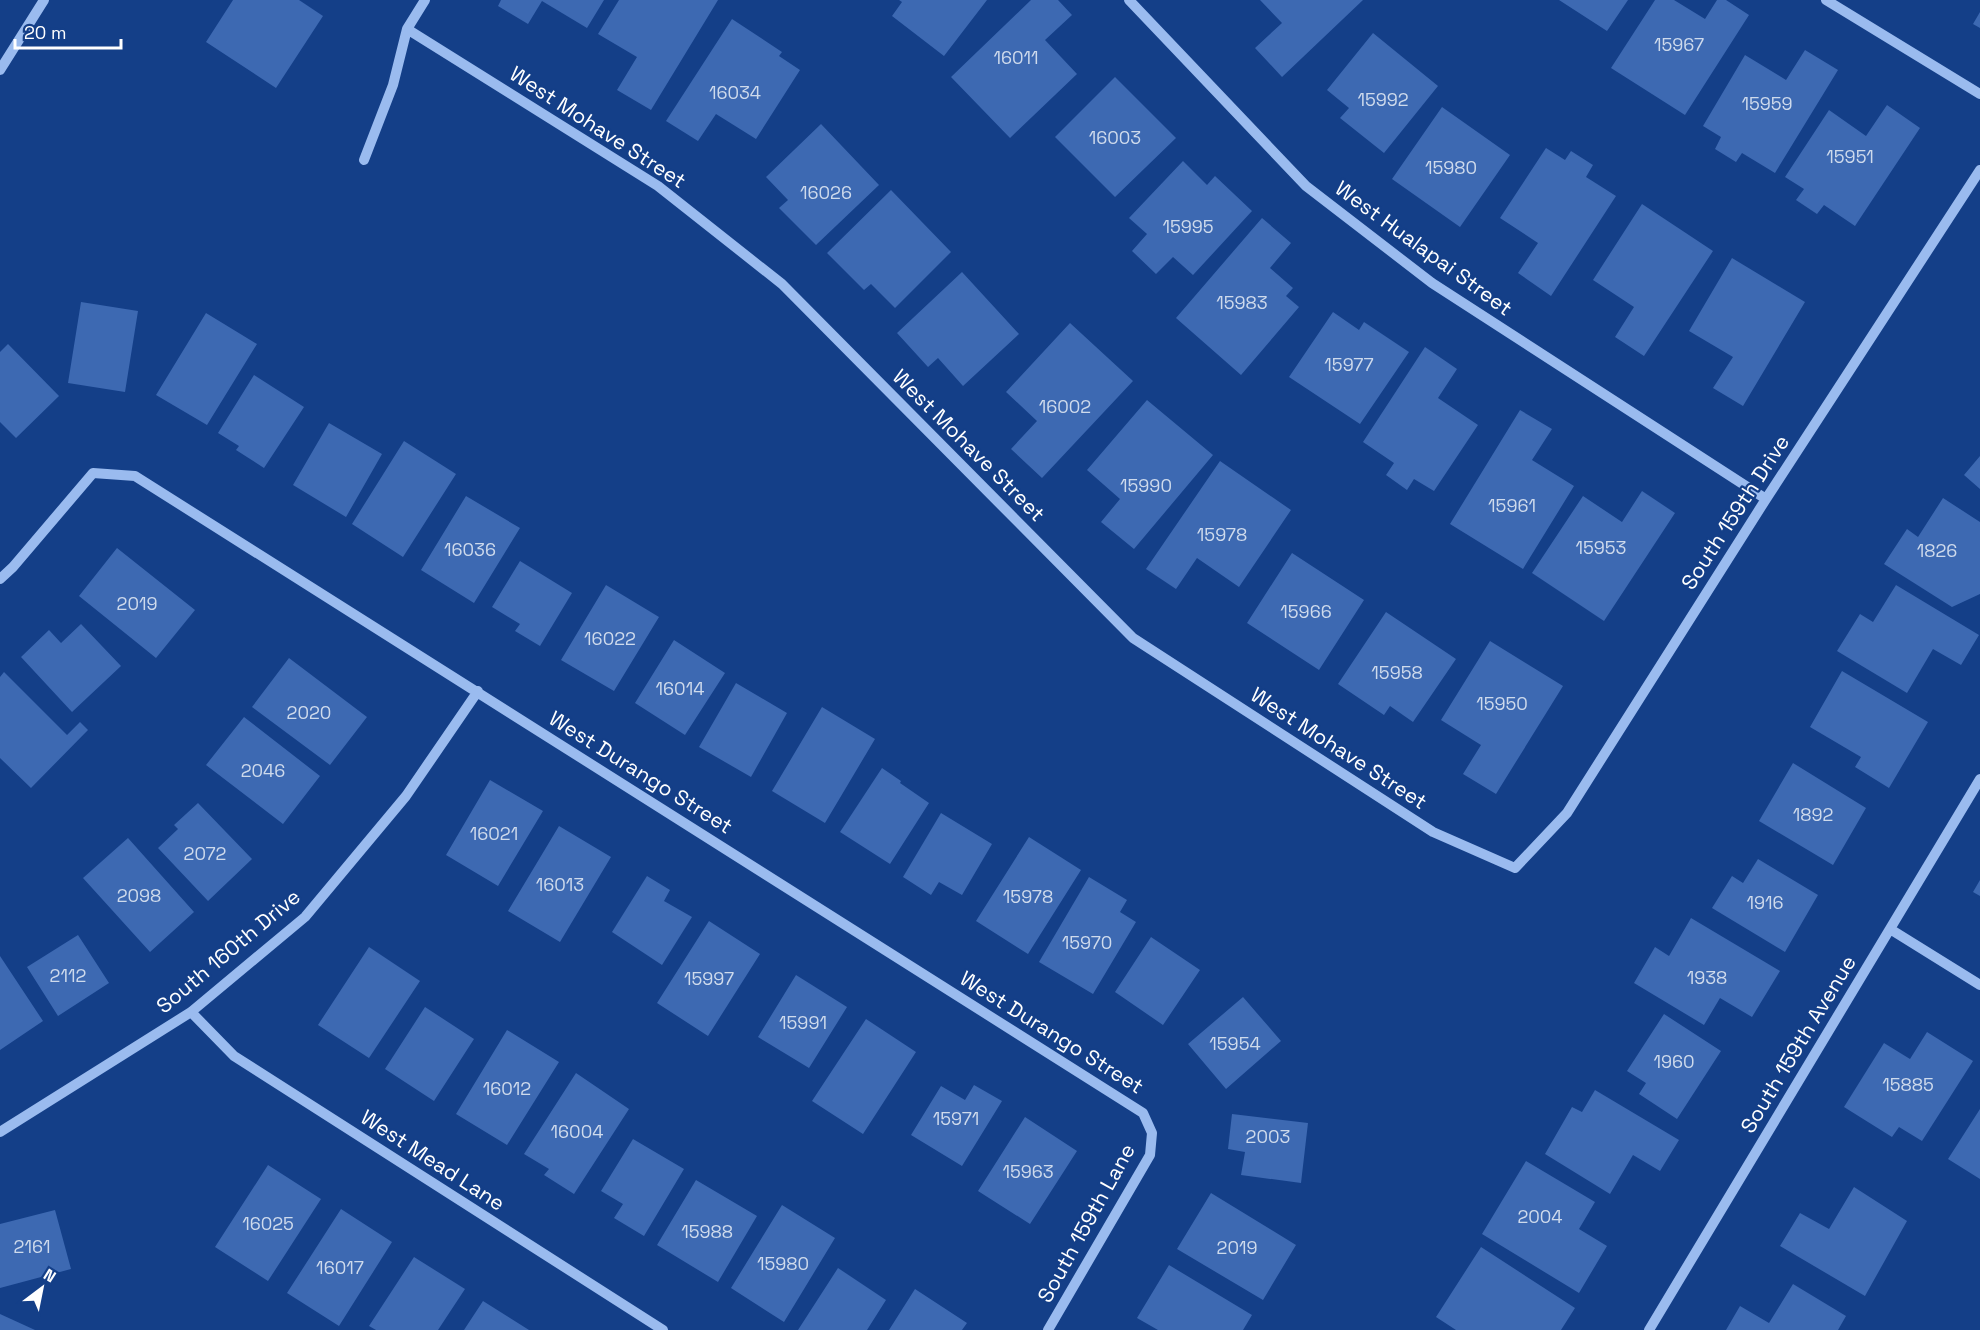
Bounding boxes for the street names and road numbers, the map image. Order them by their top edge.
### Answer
street label: West Mohave Street [505,60,691,194]
street label: West Hualapai Street [1330,175,1518,321]
street label: West Mohave Street [887,363,1051,527]
street label: South 159th Drive [1675,430,1795,594]
street label: West Mohave Street [1246,681,1432,815]
street label: West Durango Street [544,704,738,840]
street label: South 160th Drive [150,883,306,1019]
street label: South 159th Avenue [1734,950,1862,1138]
street label: West Durango Street [955,964,1149,1100]
street label: West Mead Lane [356,1103,510,1217]
street label: South 159th Lane [1031,1139,1141,1307]

